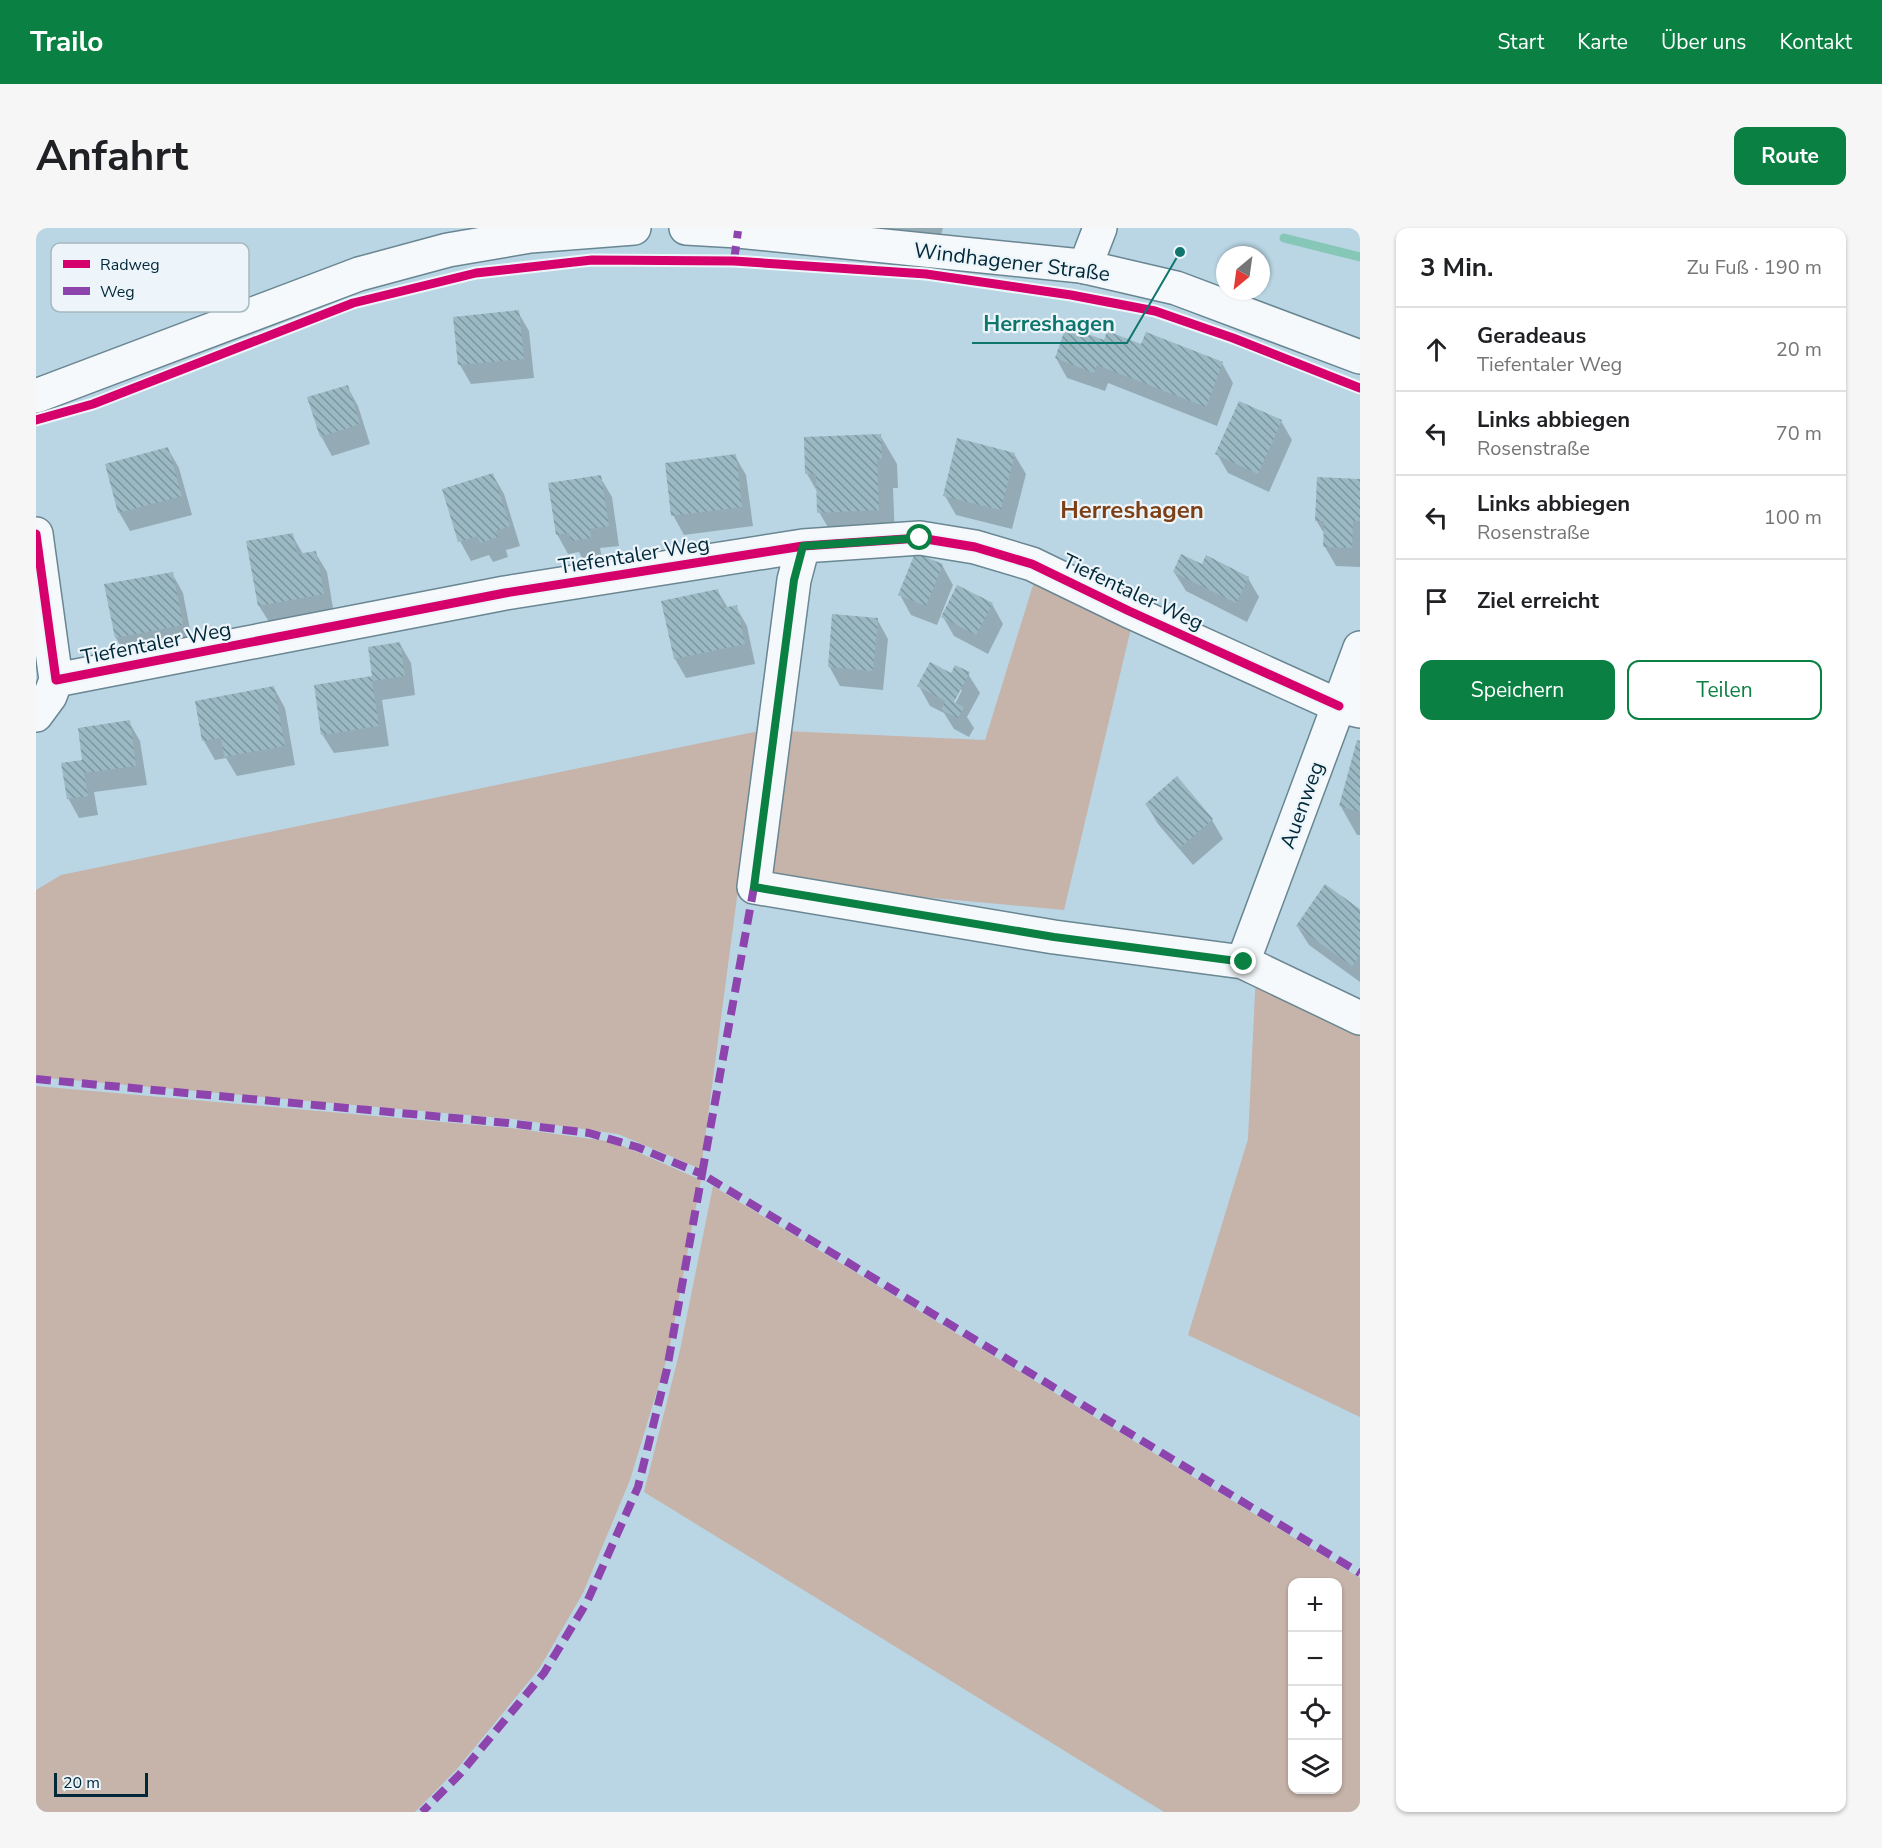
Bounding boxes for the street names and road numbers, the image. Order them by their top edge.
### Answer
street label: Windhagener Straße [912,236,1112,288]
street label: Tiefentaler Weg [556,529,712,581]
street label: Tiefentaler Weg [1058,547,1208,637]
street label: Tiefentaler Weg [78,615,234,671]
street label: Auenweg [1273,757,1331,853]

